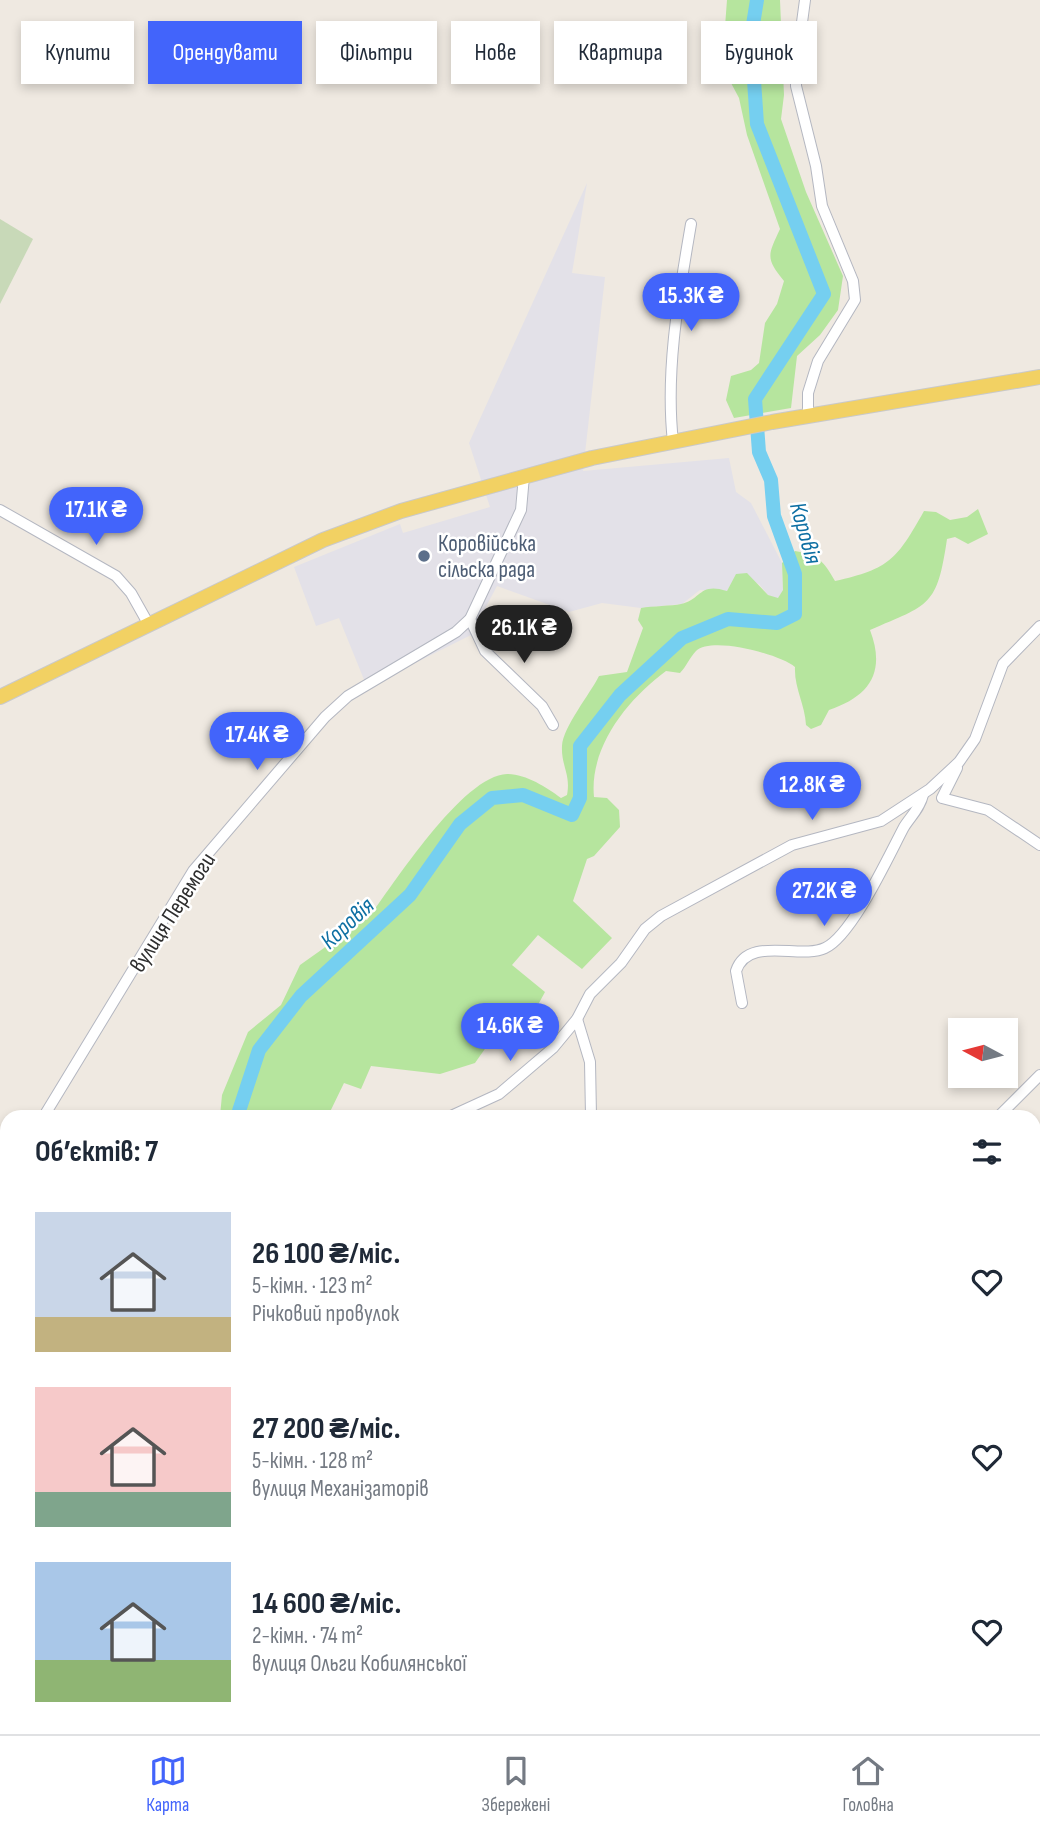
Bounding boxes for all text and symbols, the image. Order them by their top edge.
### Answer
chip: Купити [21,21,134,84]
chip: Орендувати [148,21,302,84]
chip: Фільтри [316,21,437,84]
chip: Нове [451,21,540,84]
chip: Квартира [554,21,687,84]
chip: Будинок [701,21,817,84]
pin: 15.3K ₴ [626,274,756,333]
text: 15.3K ₴ [659,282,723,310]
pin: 17.1K ₴ [31,488,161,547]
text: 17.1K ₴ [65,496,127,524]
water label: Коровія [783,499,828,568]
place label: Коровійська сільска рада [438,530,536,584]
marker: Коровійська сільска рада [416,548,432,564]
pin: 26.1K ₴ [459,606,589,665]
text: 26.1K ₴ [491,614,557,642]
pin: 17.4K ₴ [192,712,322,772]
text: 17.4K ₴ [225,721,289,749]
pin: 12.8K ₴ [747,762,877,822]
text: 12.8K ₴ [779,771,845,799]
street label: вулиця Перемоги [124,848,222,978]
pin: 27.2K ₴ [759,869,889,928]
text: 27.2K ₴ [792,877,856,905]
water label: Коровія [314,891,381,955]
pin: 14.6K ₴ [445,1004,575,1063]
text: 14.6K ₴ [477,1012,543,1040]
north arrow [948,1018,1018,1088]
map controls [948,1018,1018,1088]
icon: filters [968,1133,1006,1171]
text: Об’єктів: 7 [35,1134,158,1170]
text: 26 100 ₴/міс. [252,1236,400,1272]
icon: home [91,1240,175,1324]
icon: heart [968,1263,1006,1301]
text: 5-кімн. · 123 m² [252,1272,373,1300]
text: Річковий провулок [252,1300,399,1328]
text: 27 200 ₴/міс. [252,1411,401,1447]
icon: home [91,1415,175,1499]
icon: heart [968,1438,1006,1476]
text: 5-кімн. · 128 m² [252,1447,373,1475]
text: вулиця Механізаторів [252,1475,429,1503]
text: 14 600 ₴/міс. [252,1586,401,1622]
icon: home [91,1590,175,1674]
icon: heart [968,1613,1006,1651]
text: 2-кімн. · 74 m² [252,1622,363,1650]
text: вулиця Ольги Кобилянської [252,1650,467,1678]
tab: Карта [146,1752,189,1817]
tab: Збережені [482,1752,550,1817]
tab: Головна [843,1752,894,1817]

